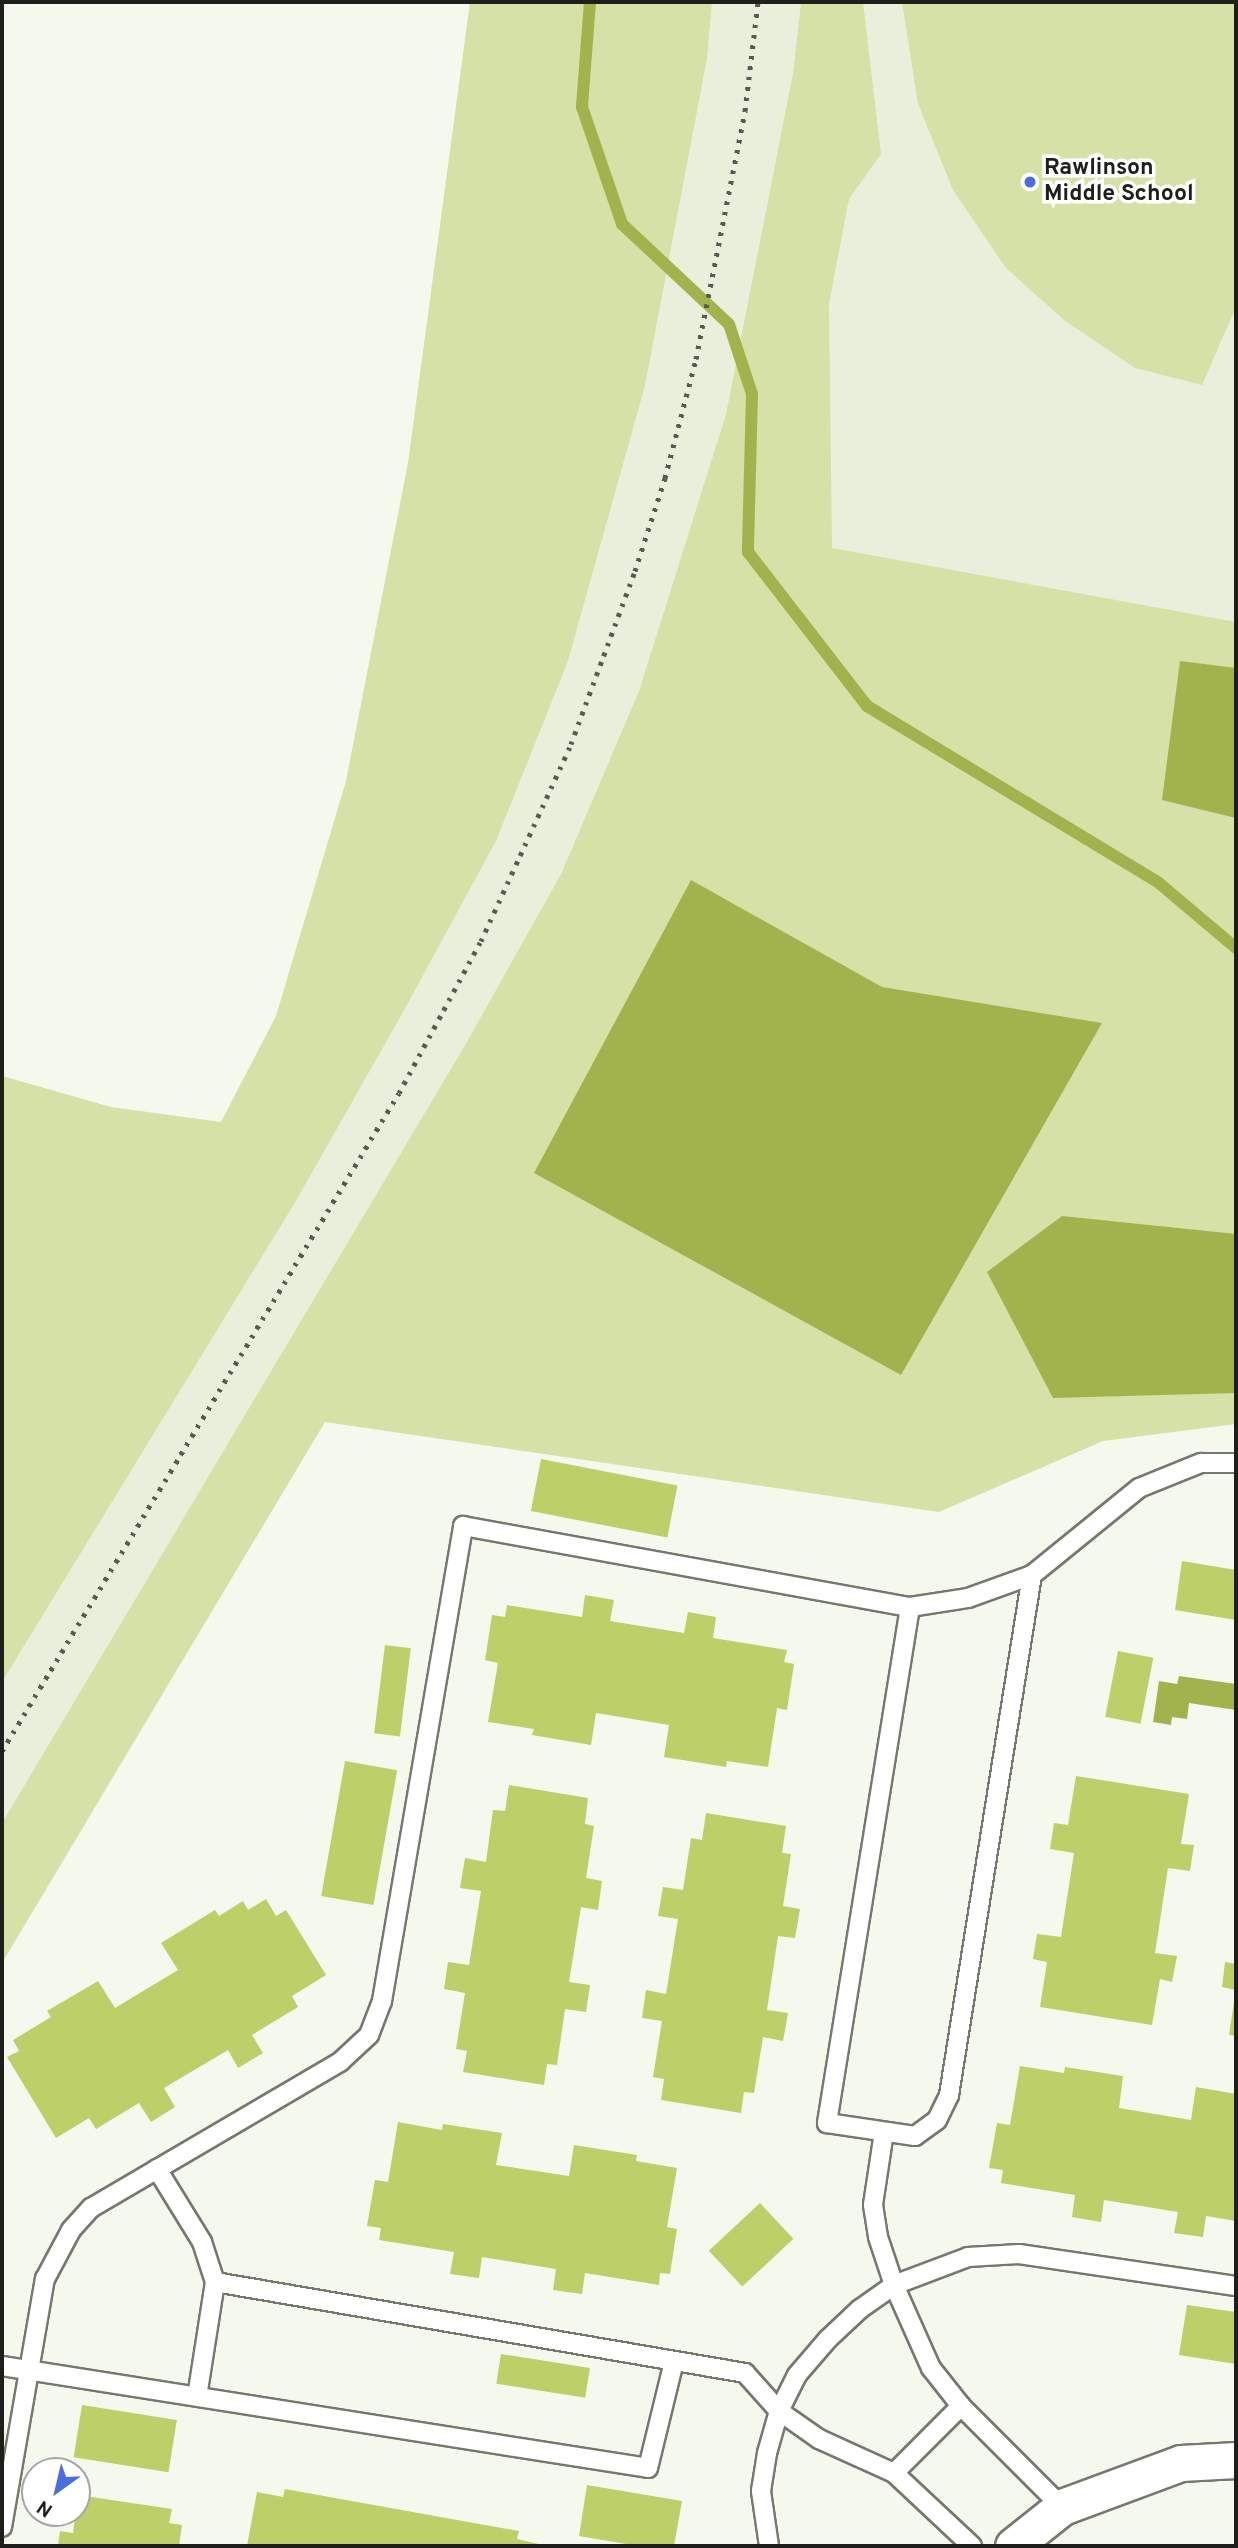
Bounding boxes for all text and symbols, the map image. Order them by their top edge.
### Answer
place label: Rawlinson Middle School [1044,155,1194,209]
marker: Rawlinson Middle School [1022,174,1038,190]
north arrow [21,2457,91,2527]
text: N [33,2494,58,2522]

